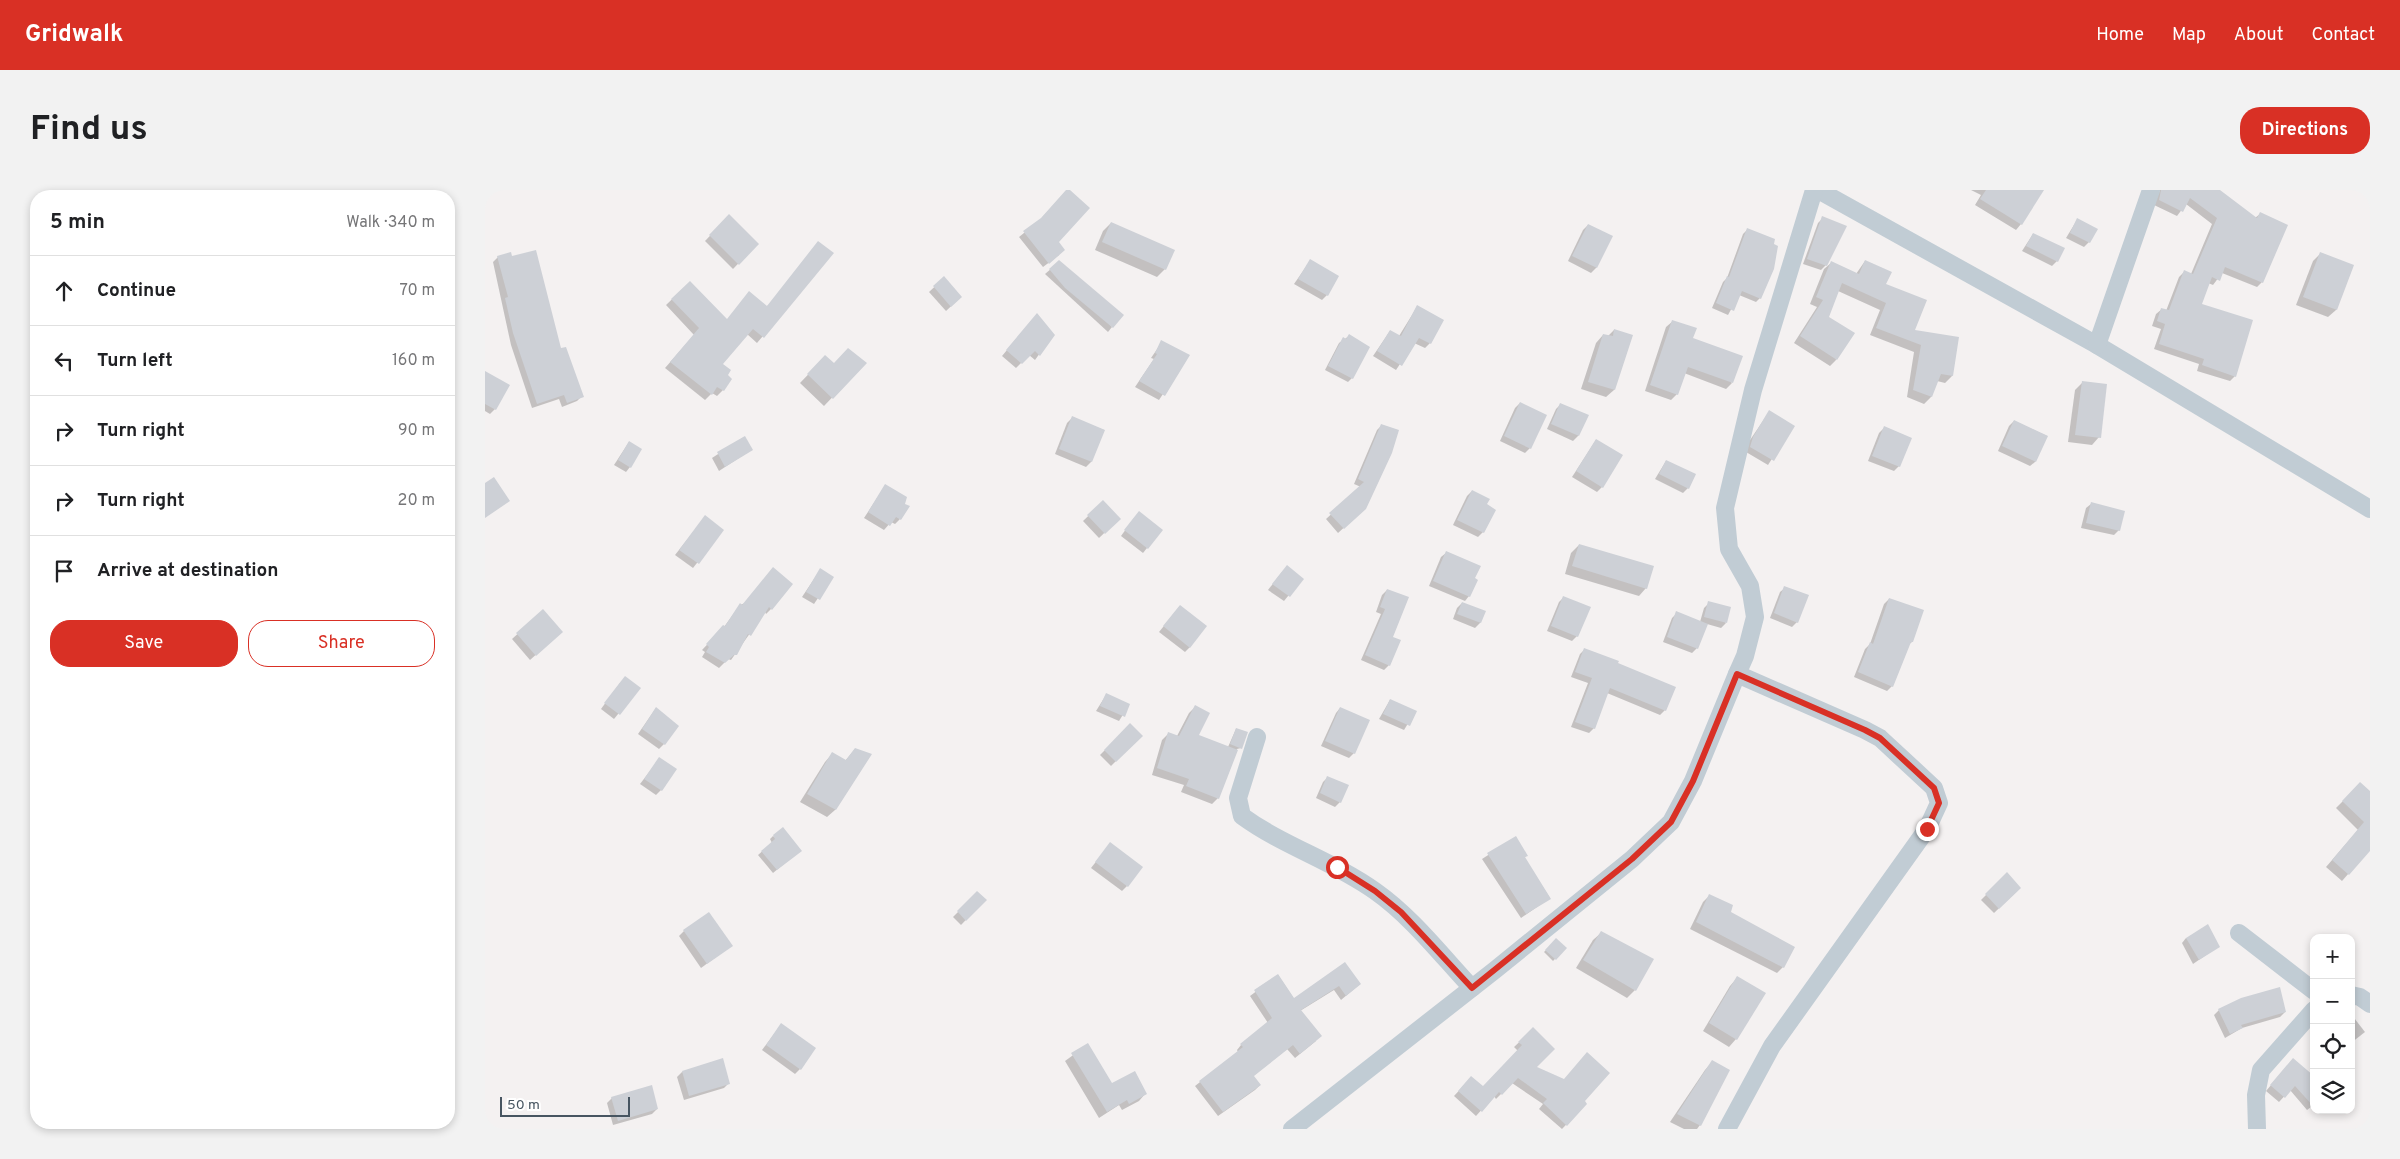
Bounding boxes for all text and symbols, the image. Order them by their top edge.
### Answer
text: Gridwalk [25,20,123,50]
text: Home [2096,24,2144,47]
text: Map [2172,24,2206,47]
text: About [2234,24,2283,47]
text: Contact [2311,24,2375,47]
button: Directions [2240,107,2370,154]
text: Find us [30,108,148,152]
text: 5 min [50,209,105,236]
text: Walk · 340 m [346,213,435,233]
icon: ahead [50,277,78,305]
text: Continue [97,279,176,303]
text: 70 m [400,281,435,301]
icon: left [50,347,78,375]
text: Turn left [97,349,173,373]
text: 160 m [392,351,435,371]
icon: right [50,417,78,445]
text: Turn right [97,419,185,443]
text: 90 m [398,421,435,441]
icon: right [50,487,78,515]
text: Turn right [97,489,185,513]
text: 20 m [398,491,435,511]
icon: arrive [50,557,78,585]
text: Arrive at destination [97,559,278,583]
button: Save [50,620,238,667]
button: Share [248,620,435,667]
route end [1916,818,1939,841]
route start [1326,856,1349,879]
map controls [2310,934,2355,1114]
button: + [2310,934,2355,979]
button: − [2310,979,2355,1024]
button: locate [2310,1024,2355,1069]
button: layers [2310,1069,2355,1114]
scale bar [500,1094,630,1117]
text: 50 m [507,1097,540,1114]

